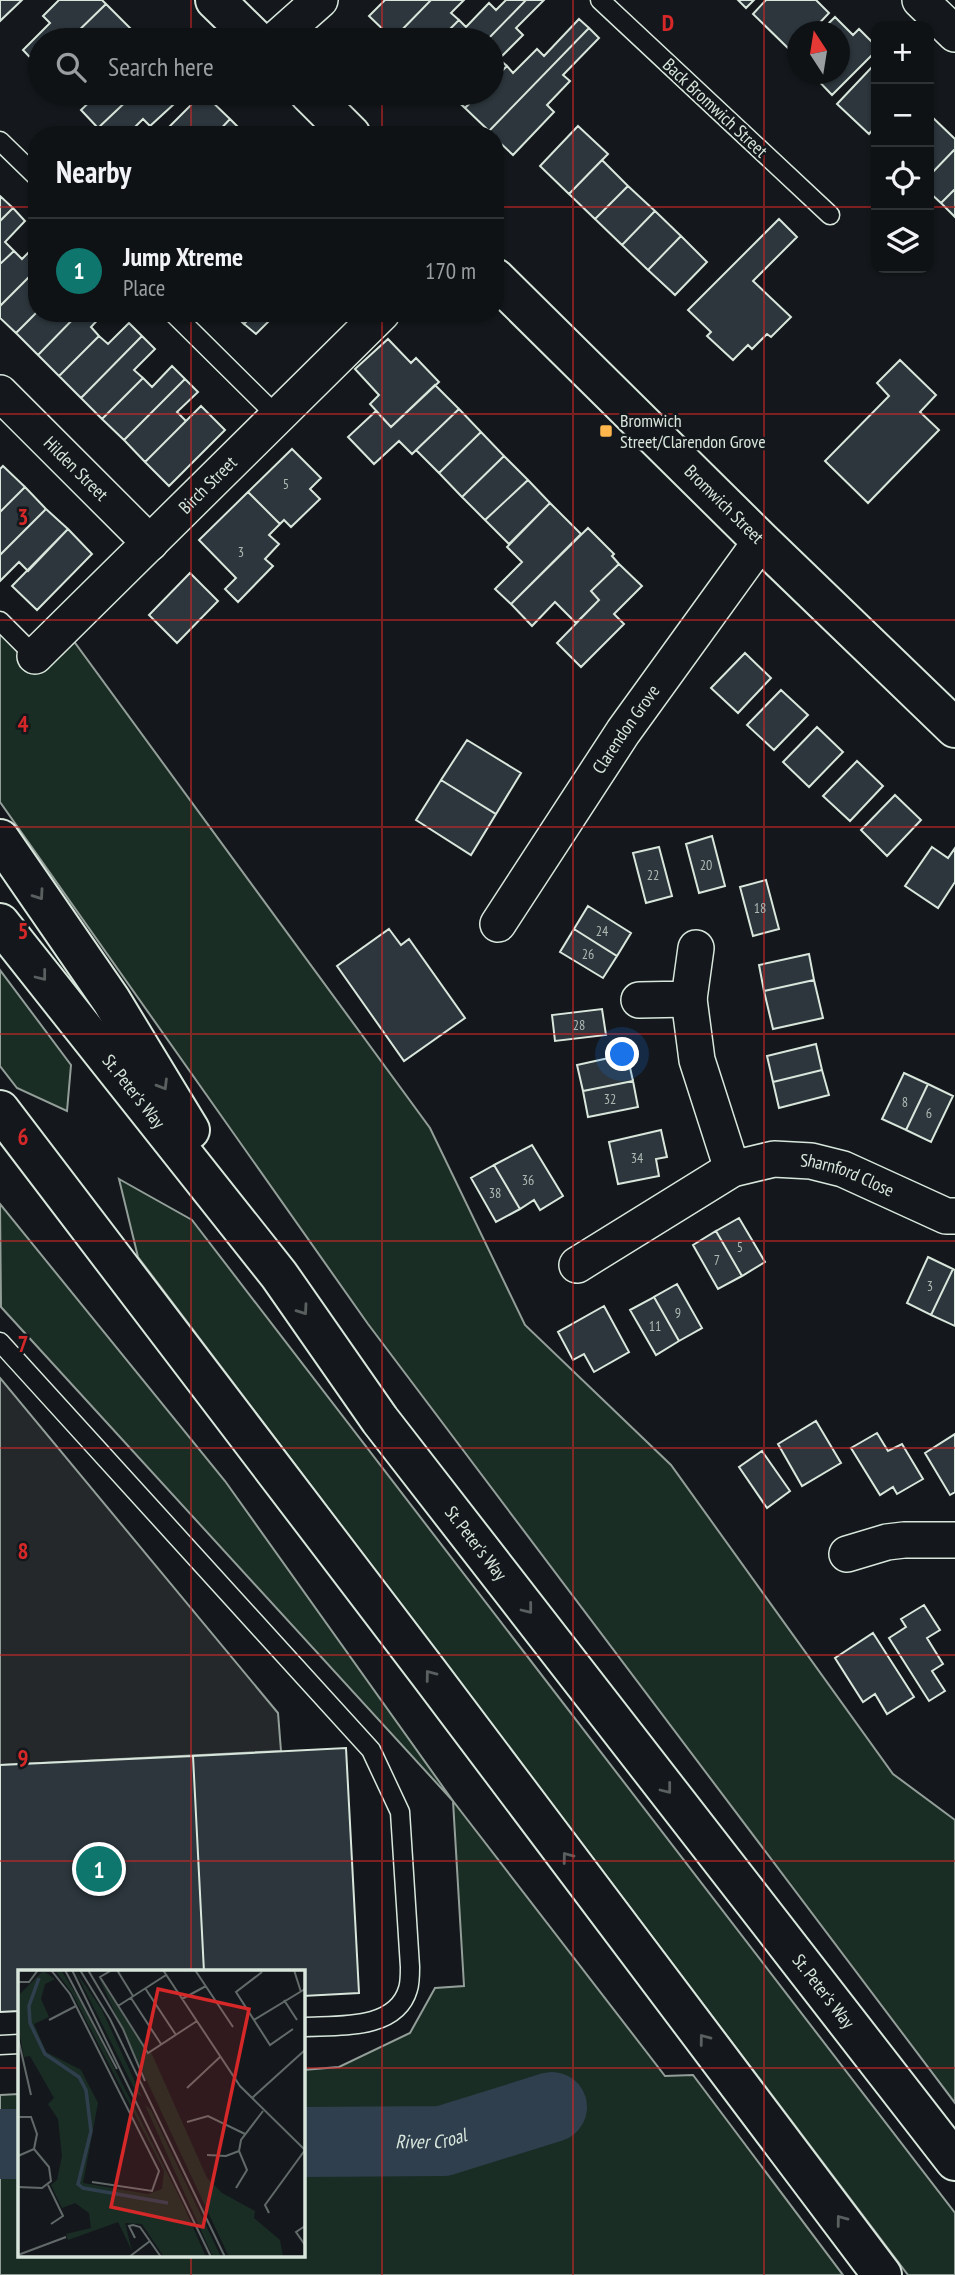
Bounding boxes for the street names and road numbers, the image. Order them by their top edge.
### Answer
street label: Back Bromwich Street [658,53,773,162]
street label: Hilden Street [39,431,113,505]
street label: Birch Street [173,451,241,519]
street label: Bromwich Street [680,460,769,548]
street label: Clarendon Grove [587,680,664,778]
street label: St. Peter's Way [98,1049,170,1133]
street label: Sharnford Close [800,1148,898,1202]
street label: St. Peter's Way [440,1501,512,1585]
street label: St. Peter's Way [788,1949,860,2033]

